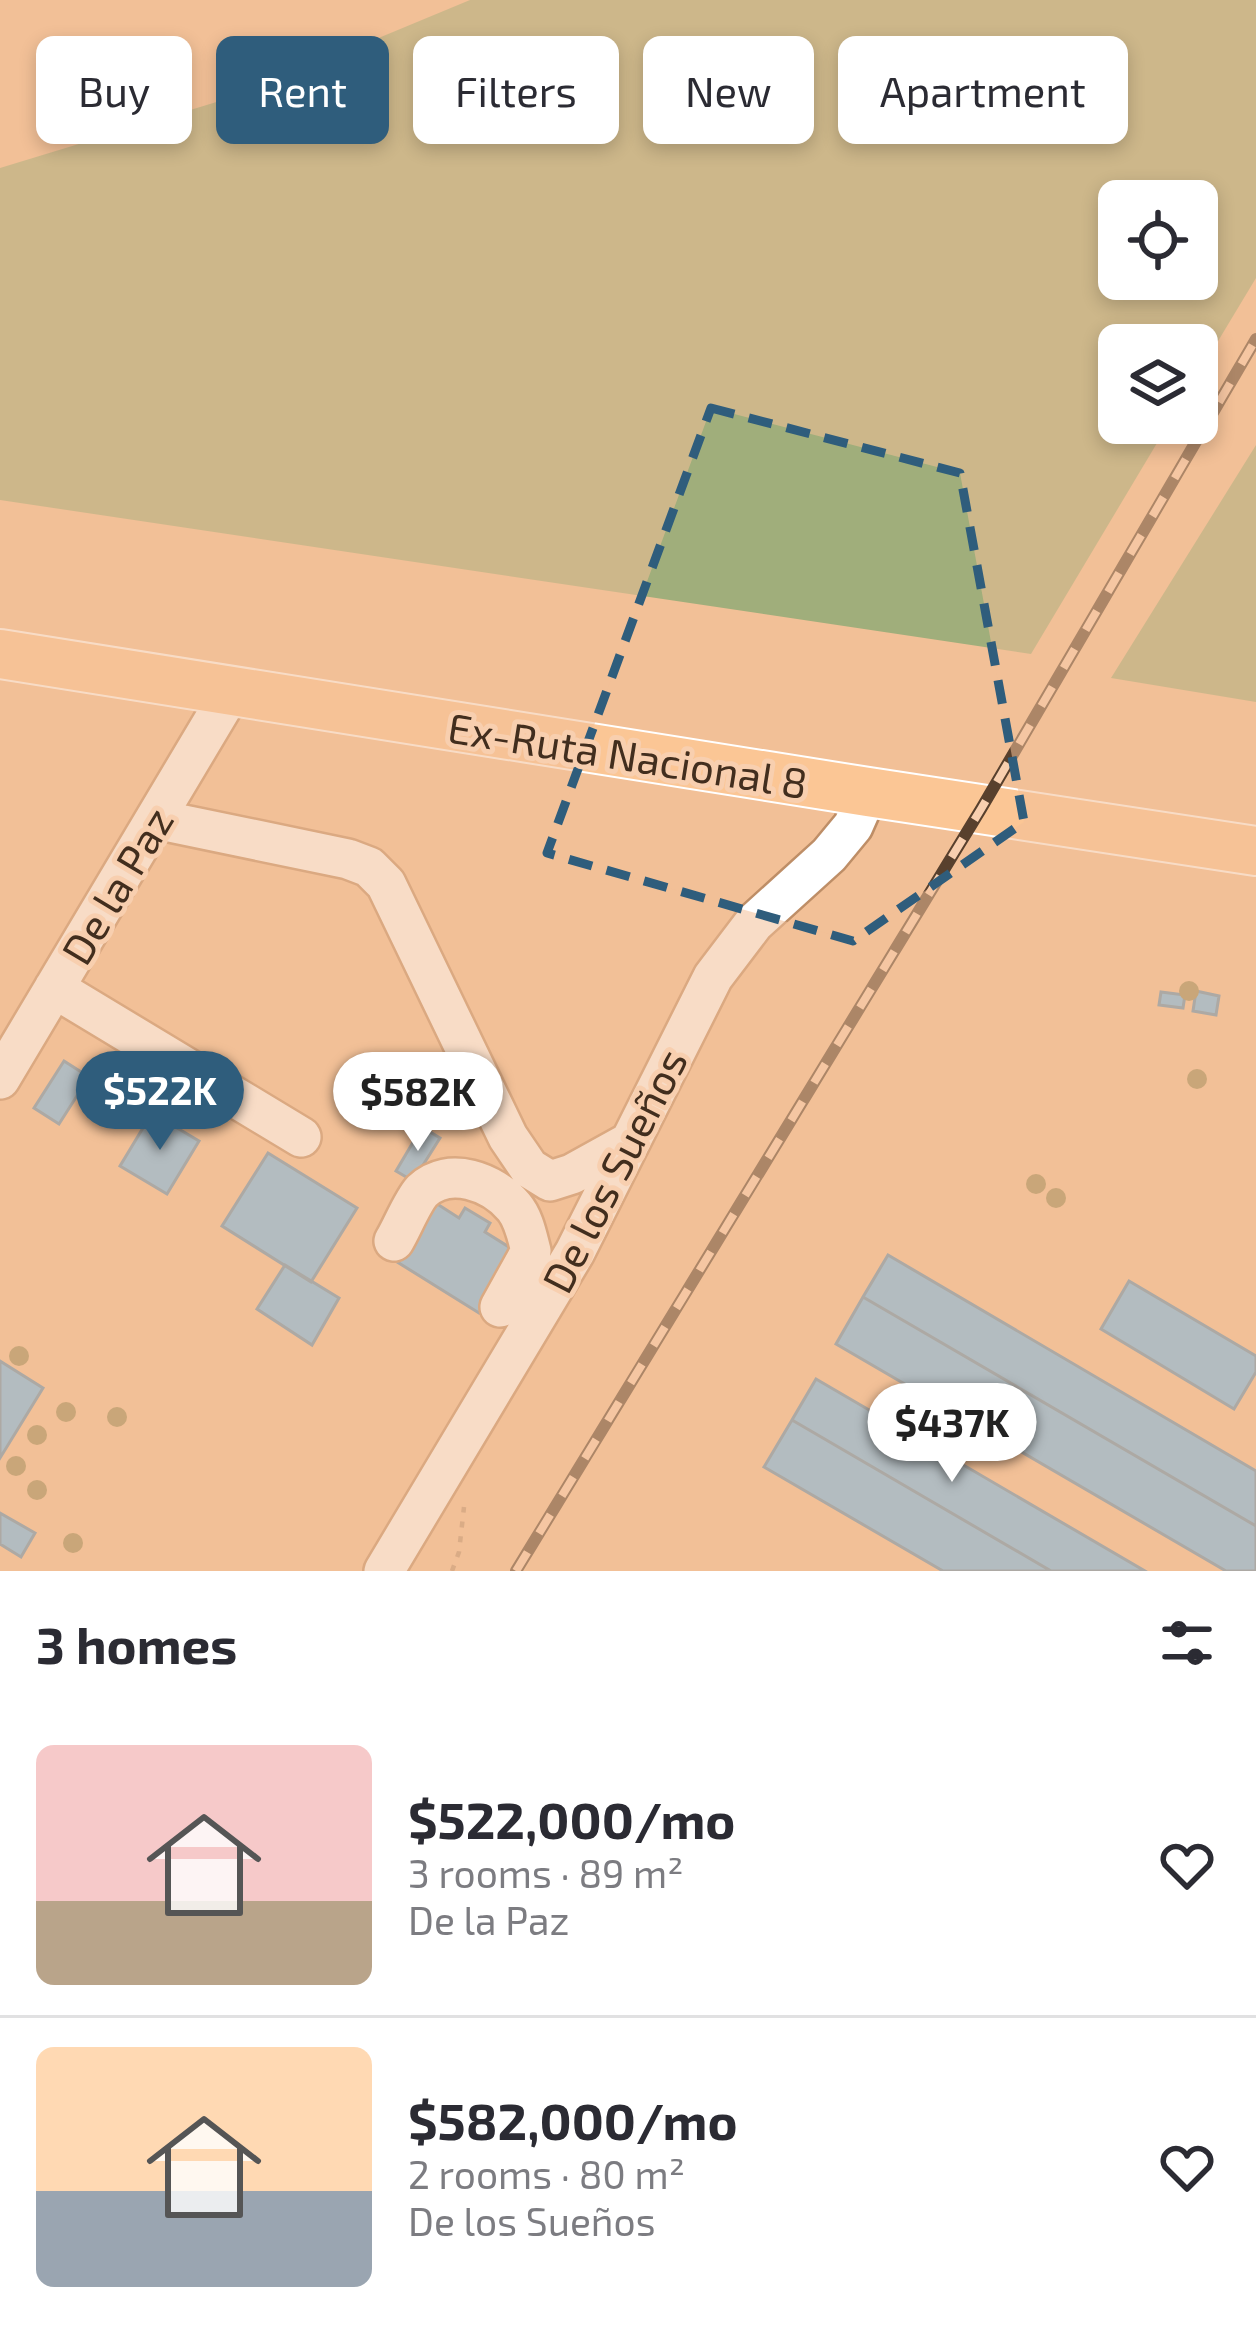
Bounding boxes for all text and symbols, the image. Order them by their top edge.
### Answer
chip: Buy [36,36,192,144]
chip: Rent [216,36,389,144]
chip: Filters [413,36,619,144]
chip: New [643,36,814,144]
chip: Apartment [838,36,1128,144]
map controls [1098,180,1218,444]
button: locate [1098,180,1218,300]
button: layers [1098,324,1218,444]
street label: Ex-Ruta Nacional 8 [445,701,811,807]
street label: De la Paz [50,798,182,972]
street label: De los Sueños [530,1040,696,1300]
pin: $522K [76,1051,244,1153]
pin: $582K [334,1052,502,1154]
text: $522K [103,1066,217,1113]
text: $582K [360,1067,476,1114]
pin: $437K [868,1383,1036,1485]
text: $437K [895,1398,1009,1445]
icon: filters [1154,1610,1220,1676]
text: 3 homes [36,1613,237,1674]
text: $522,000/mo [408,1788,735,1849]
icon: home [132,1793,276,1937]
icon: heart [1154,1832,1220,1898]
text: 3 rooms · 89 m² [408,1849,683,1896]
text: De la Paz [408,1896,569,1943]
text: $582,000/mo [408,2089,738,2150]
icon: home [132,2095,276,2239]
icon: heart [1154,2134,1220,2200]
text: 2 rooms · 80 m² [408,2150,685,2197]
text: De los Sueños [408,2197,655,2244]

